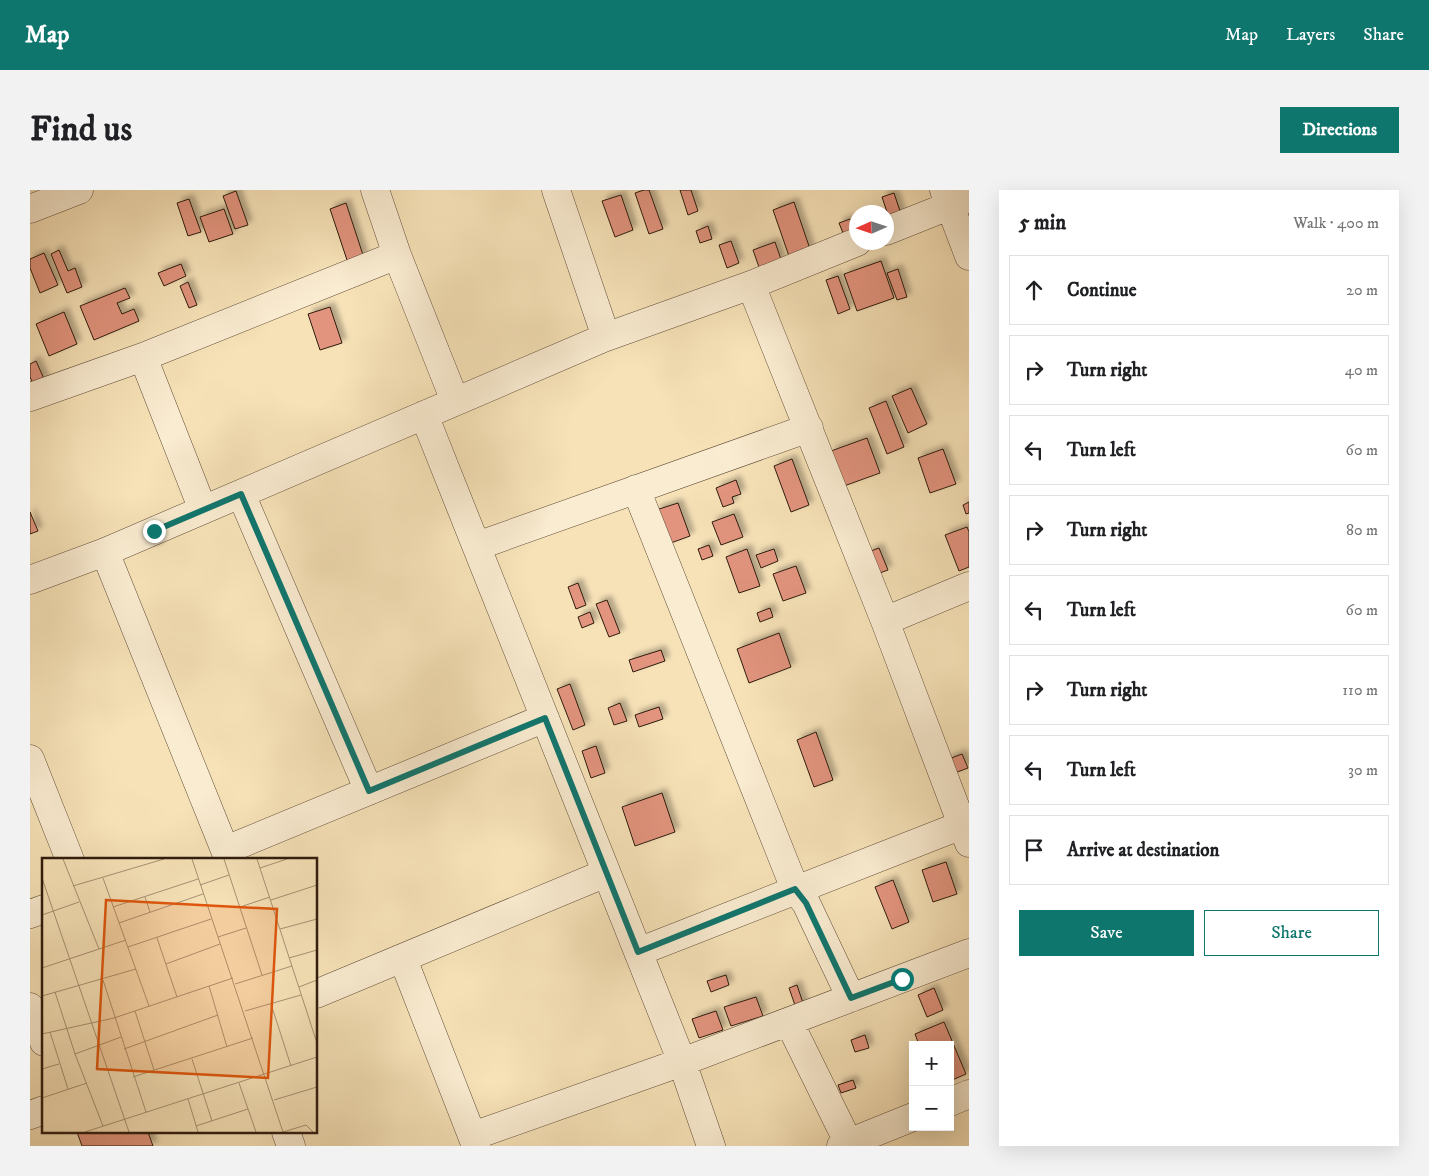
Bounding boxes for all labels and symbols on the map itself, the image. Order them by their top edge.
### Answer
north arrow [849,205,894,250]
route end [143,520,166,543]
inset map [42,858,318,1134]
route start [891,968,914,991]

